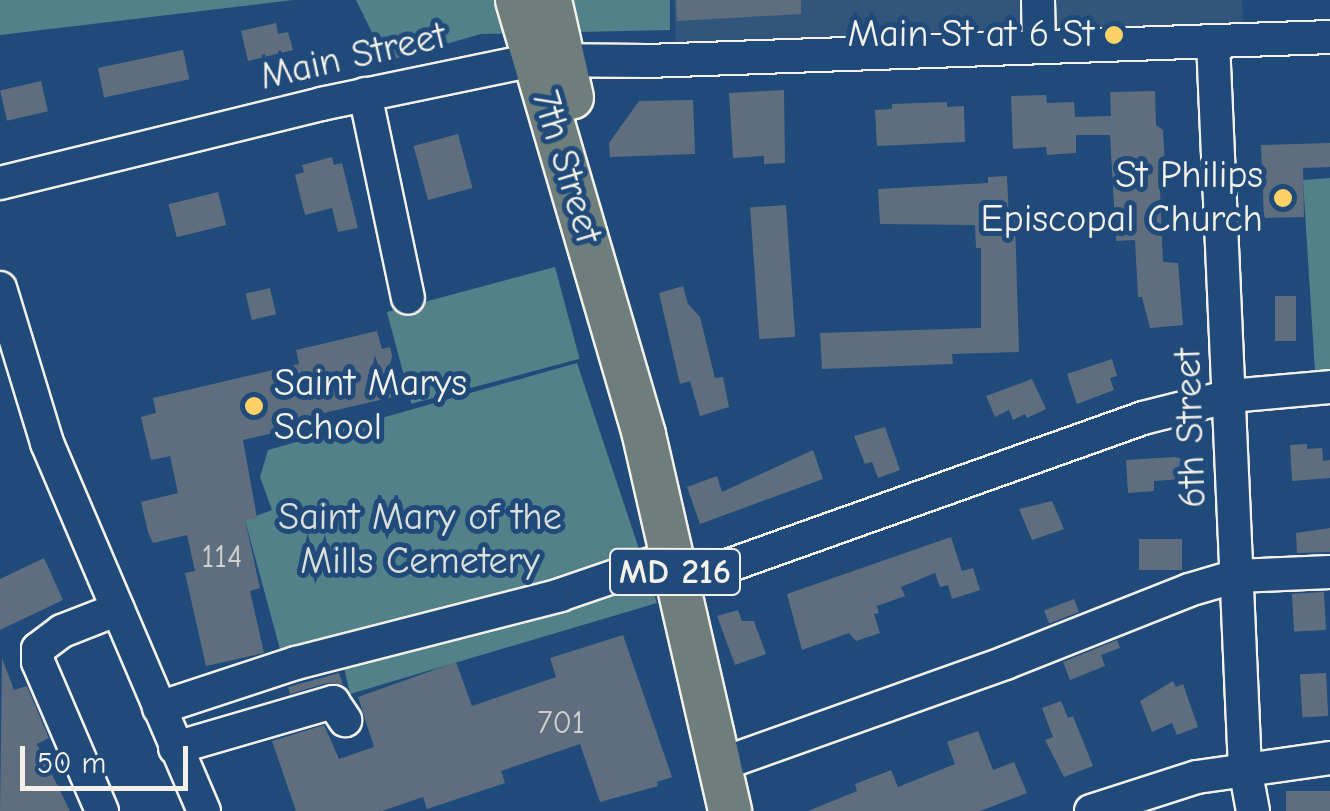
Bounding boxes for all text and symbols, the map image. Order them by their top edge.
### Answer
place label: Main St at 6 St [847,12,1094,58]
street label: Main Street [256,14,450,100]
marker: Main St at 6 St [1103,24,1125,46]
street label: 7th Street [521,85,611,249]
place label: St Philips Episcopal Church [981,153,1263,242]
marker: St Philips Episcopal Church [1272,187,1294,209]
street label: 6th Street [1165,347,1217,509]
place label: Saint Marys School [274,361,467,450]
marker: Saint Marys School [243,395,265,417]
park label: Saint Mary of the Mills Cemetery [278,495,562,584]
house number: 114 [202,538,242,576]
road number: MD 216 [608,542,742,602]
house number: 701 [537,704,585,742]
scale bar [25,726,192,788]
text: 50 m [37,746,106,781]

